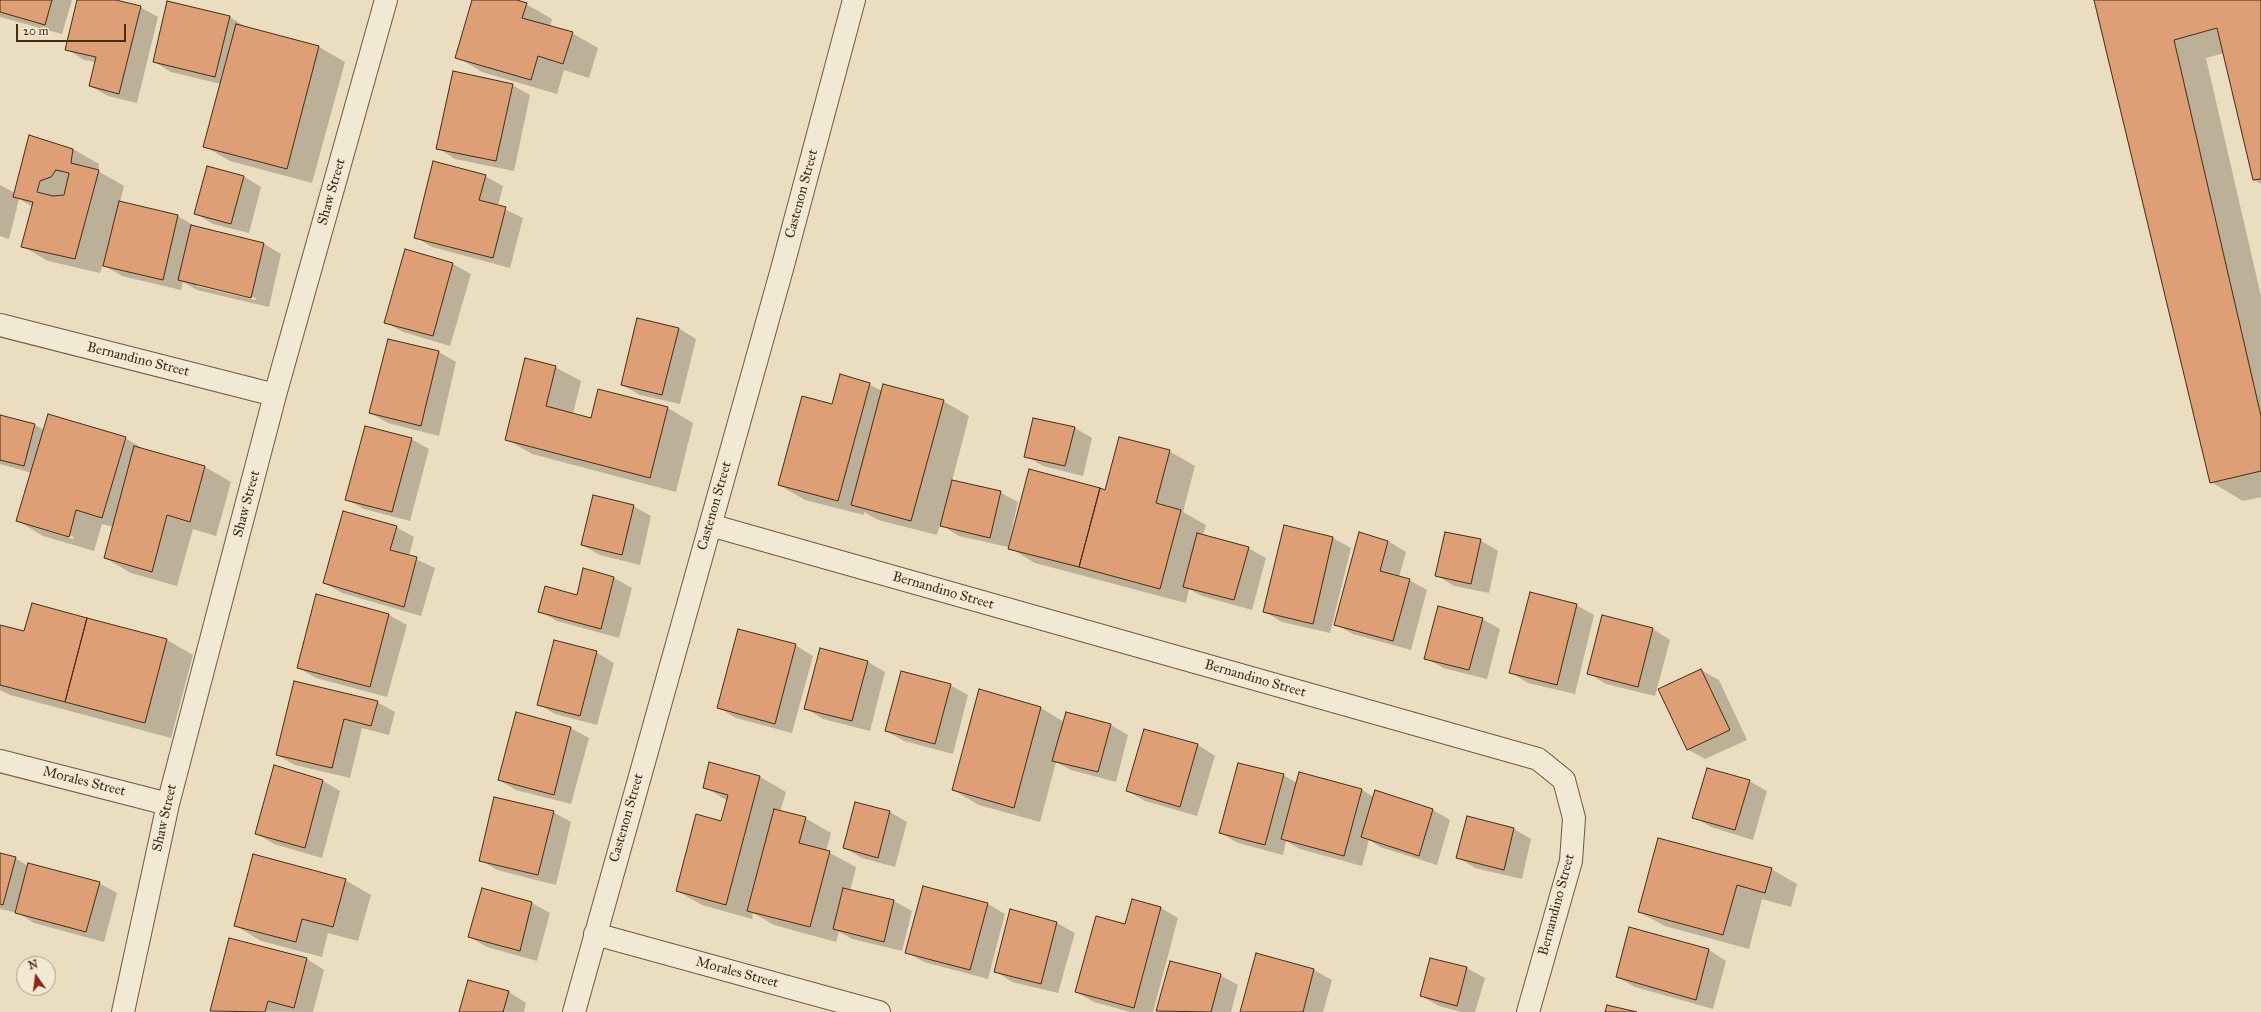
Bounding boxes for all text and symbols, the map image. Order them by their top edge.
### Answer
scale bar [18,16,128,42]
text: 20 m [23,24,49,38]
street label: Castenon Street [782,148,822,240]
street label: Shaw Street [314,157,350,227]
street label: Bernandino Street [85,339,191,381]
street label: Castenon Street [694,460,736,552]
street label: Shaw Street [230,469,264,539]
street label: Bernandino Street [890,568,996,614]
street label: Bernandino Street [1202,656,1308,702]
street label: Morales Street [41,764,127,800]
street label: Castenon Street [606,772,648,864]
street label: Shaw Street [149,783,181,853]
street label: Bernandino Street [1535,852,1579,958]
street label: Morales Street [694,954,780,992]
north arrow [16,956,56,996]
text: N [27,957,39,972]

